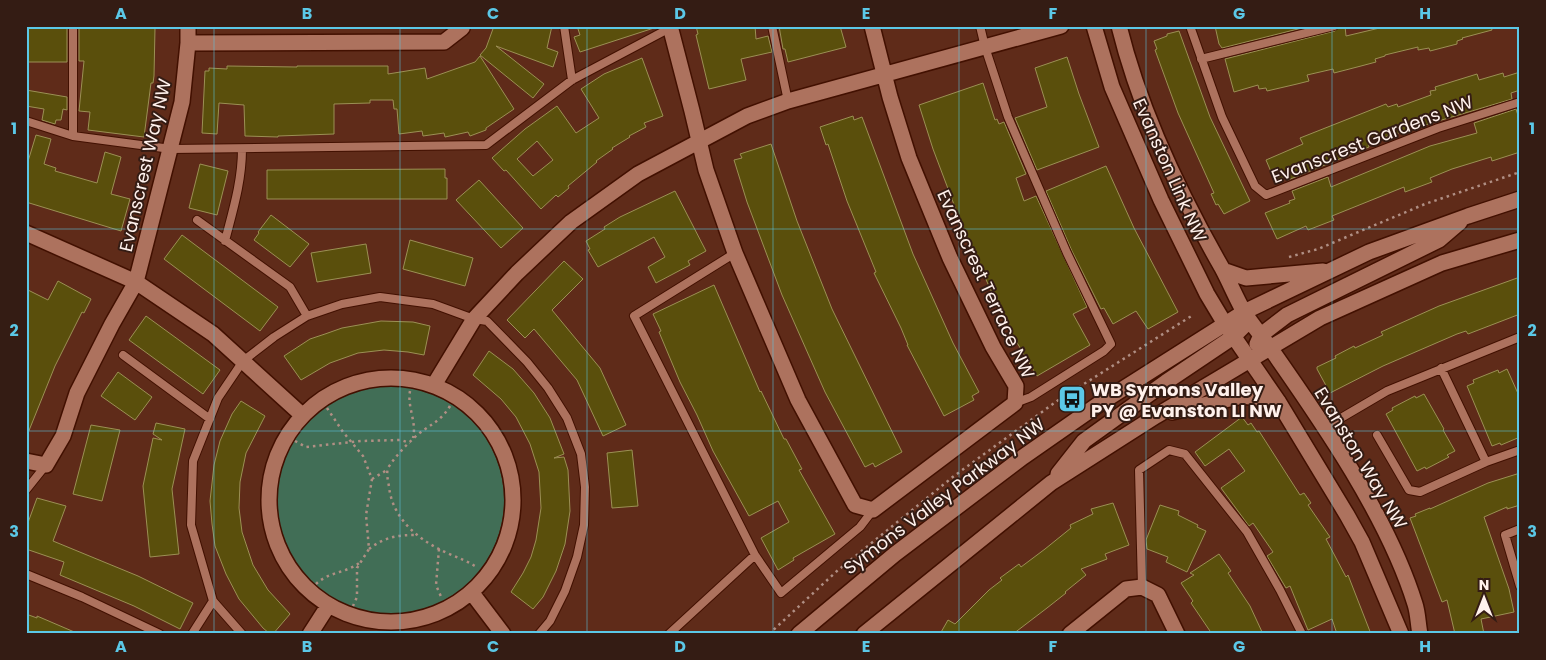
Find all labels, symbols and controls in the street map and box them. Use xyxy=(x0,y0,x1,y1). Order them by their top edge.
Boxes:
text: A xyxy=(115,2,127,25)
text: B xyxy=(302,2,312,25)
text: C xyxy=(487,2,499,25)
text: D xyxy=(674,2,686,25)
text: E xyxy=(862,2,870,25)
text: F xyxy=(1049,2,1058,25)
text: G xyxy=(1233,2,1245,25)
text: H xyxy=(1419,2,1431,25)
street label: Evanscrest Way NW xyxy=(113,76,177,254)
street label: Evanscrest Gardens NW xyxy=(1268,89,1477,189)
street label: Evanston Link NW xyxy=(1127,94,1213,246)
text: 1 xyxy=(11,117,17,140)
text: 1 xyxy=(1529,117,1535,140)
street label: Evanscrest Terrace NW xyxy=(931,186,1041,383)
text: 2 xyxy=(9,319,19,342)
text: 2 xyxy=(1527,319,1537,342)
place label: WB Symons Valley PY @ Evanston LI NW xyxy=(1091,377,1282,423)
street label: Evanston Way NW xyxy=(1309,382,1414,534)
bus stop icon: WB Symons Valley PY @ Evanston LI NW xyxy=(1057,384,1087,414)
street label: Symons Valley Parkway NW xyxy=(838,412,1050,580)
text: 3 xyxy=(9,520,19,543)
text: 3 xyxy=(1527,520,1537,543)
north arrow xyxy=(1458,572,1508,622)
text: N xyxy=(1479,575,1489,595)
text: A xyxy=(115,635,127,658)
text: B xyxy=(302,635,312,658)
text: C xyxy=(487,635,499,658)
text: D xyxy=(674,635,686,658)
text: E xyxy=(862,635,870,658)
text: F xyxy=(1049,635,1058,658)
text: G xyxy=(1233,635,1245,658)
text: H xyxy=(1419,635,1431,658)

